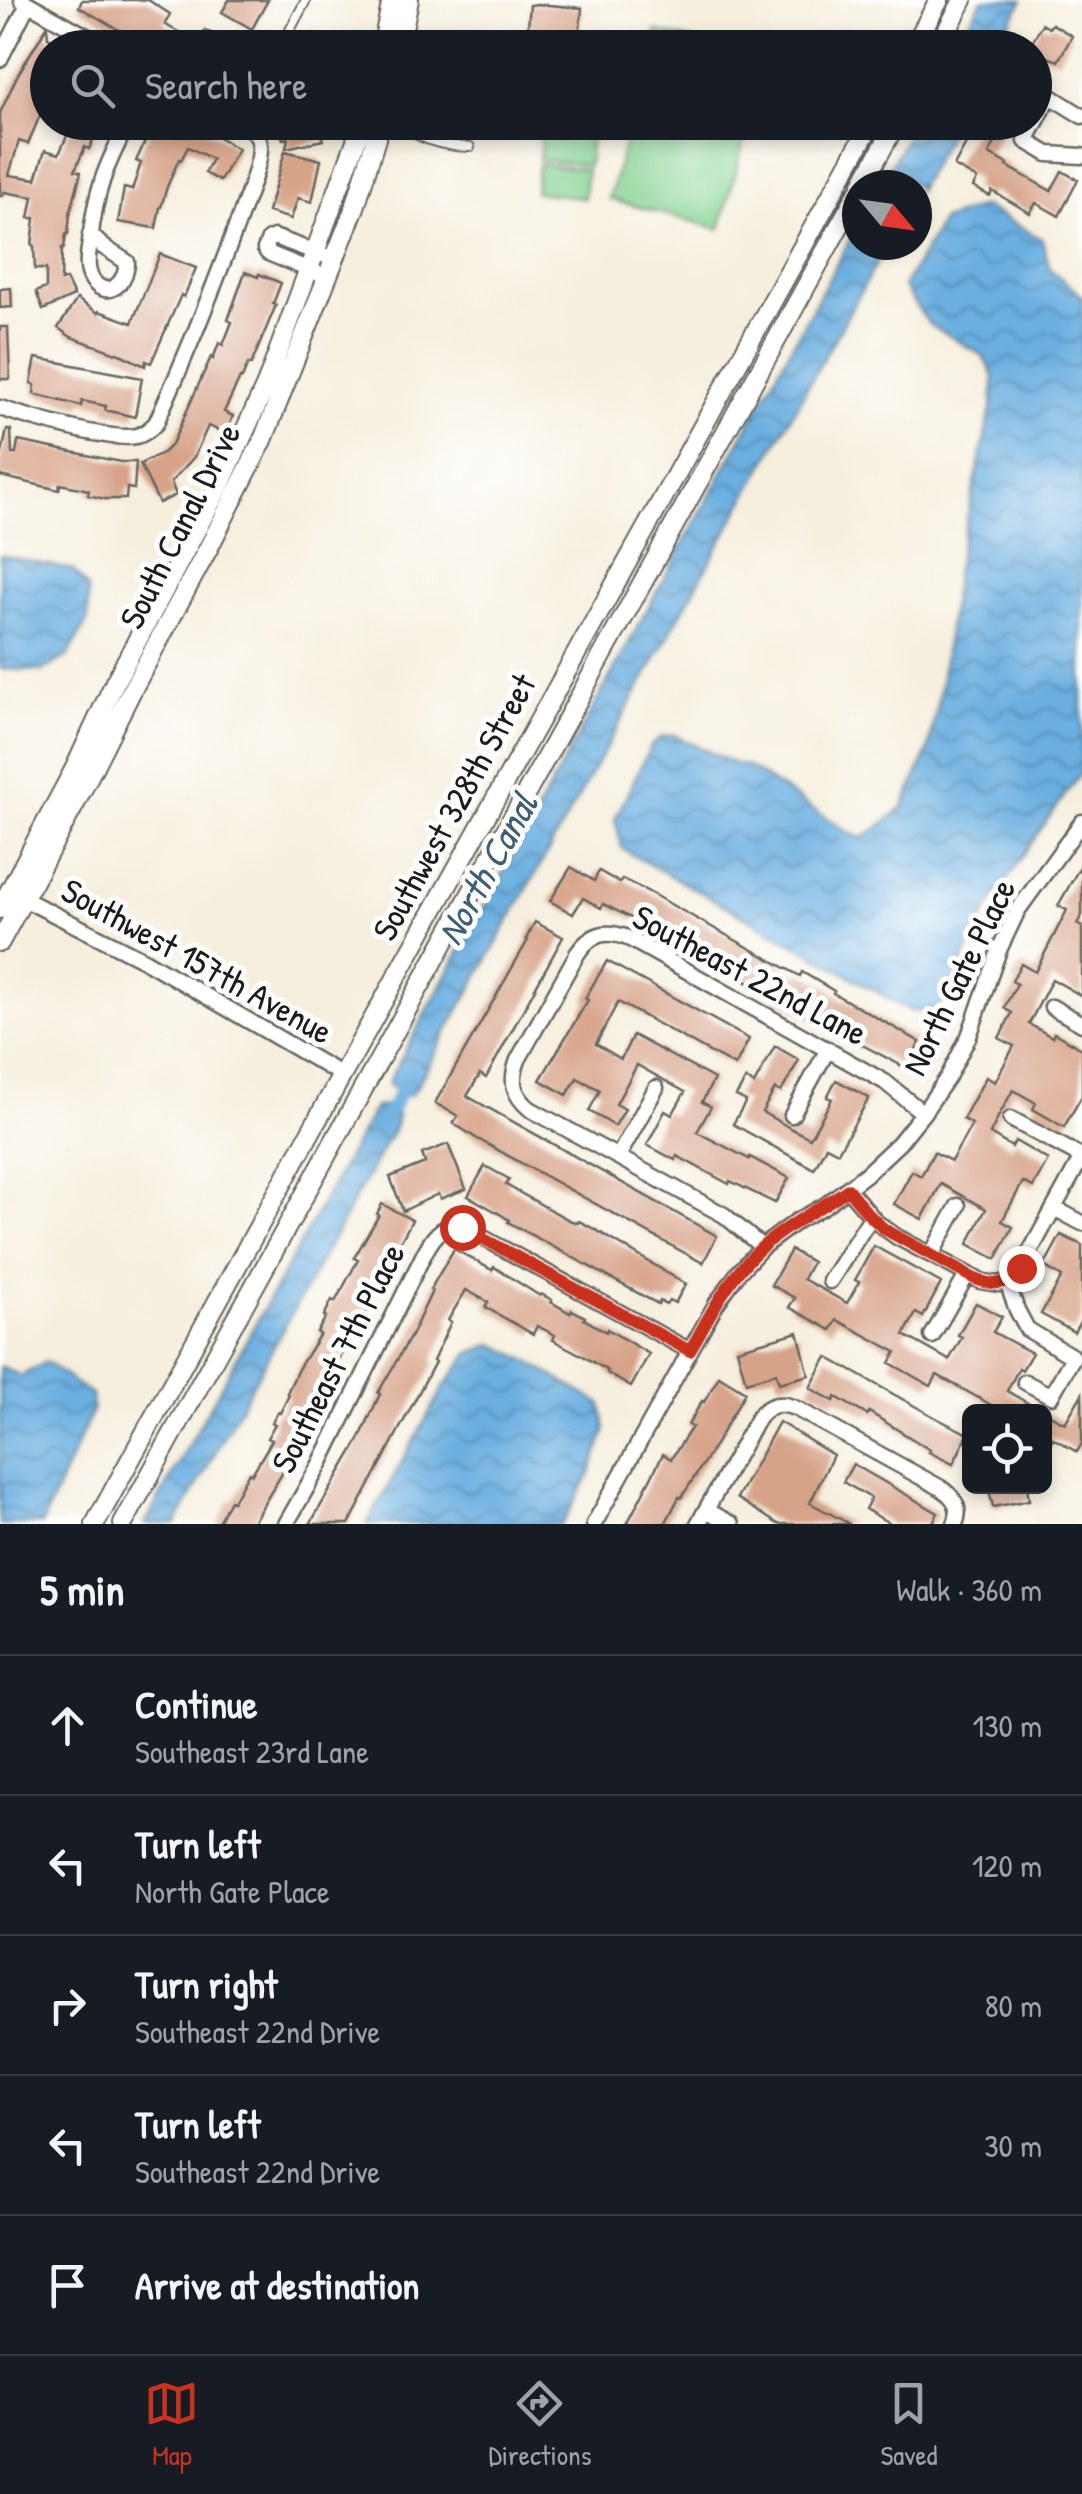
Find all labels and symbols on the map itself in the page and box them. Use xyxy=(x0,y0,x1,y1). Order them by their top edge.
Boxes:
north arrow xyxy=(842,170,932,260)
street label: South Canal Drive xyxy=(108,415,252,637)
street label: Southwest 328th Street xyxy=(361,664,547,949)
water label: North Canal xyxy=(423,782,550,954)
street label: Southwest 157th Avenue xyxy=(53,867,341,1055)
street label: North Gate Place xyxy=(891,871,1026,1083)
street label: Southeast 22nd Lane xyxy=(625,893,876,1056)
route start xyxy=(440,1205,486,1251)
street label: Southeast 7th Place xyxy=(259,1235,416,1481)
route end xyxy=(999,1246,1045,1292)

